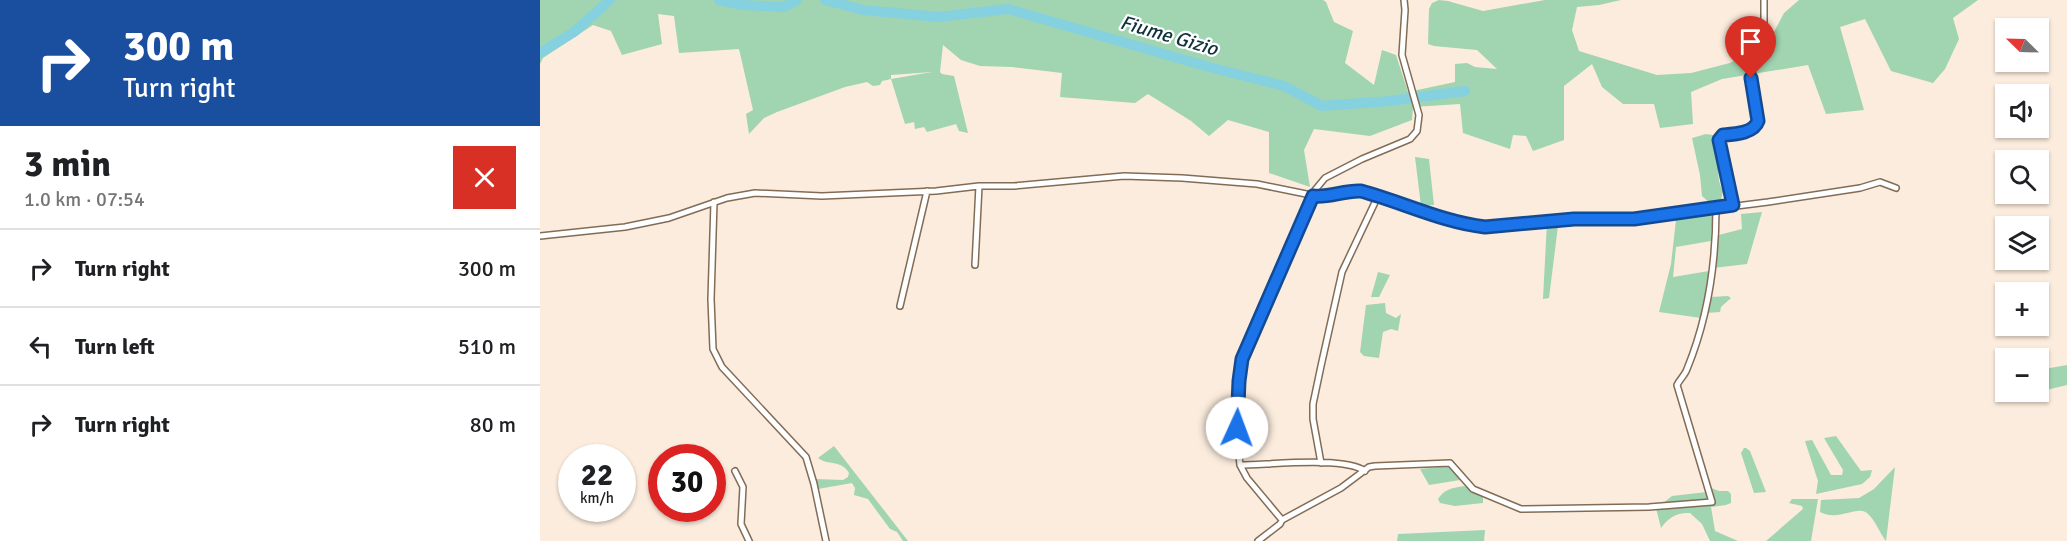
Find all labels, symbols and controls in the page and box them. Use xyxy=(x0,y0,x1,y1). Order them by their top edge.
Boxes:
water label: Fiume Gizio xyxy=(1117,10,1222,62)
pin xyxy=(1725,16,1776,78)
north arrow xyxy=(1995,18,2049,72)
map controls xyxy=(1995,18,2049,402)
text: 300 m xyxy=(123,21,234,72)
icon: right xyxy=(24,24,102,102)
icon: arrive xyxy=(1734,25,1767,58)
text: Turn right xyxy=(123,72,236,105)
button: sound xyxy=(1995,84,2049,138)
text: 3 min xyxy=(24,142,111,187)
button: close xyxy=(453,146,516,209)
button: search xyxy=(1995,150,2049,204)
text: 1.0 km · 07:54 xyxy=(24,187,145,212)
button: layers xyxy=(1995,216,2049,270)
icon: right xyxy=(24,252,57,285)
text: Turn right xyxy=(75,255,170,282)
text: 300 m xyxy=(458,255,516,282)
button: + xyxy=(1995,282,2049,336)
icon: left xyxy=(24,330,57,363)
text: Turn left xyxy=(75,333,155,360)
text: 510 m xyxy=(458,333,516,360)
button: − xyxy=(1995,348,2049,402)
position arrow xyxy=(1205,396,1269,460)
icon: right xyxy=(24,408,57,441)
text: Turn right xyxy=(75,411,170,438)
text: 80 m xyxy=(470,411,516,438)
speed limit sign: 30 xyxy=(648,444,726,522)
text: 22 xyxy=(581,457,613,494)
text: km/h xyxy=(580,489,614,507)

